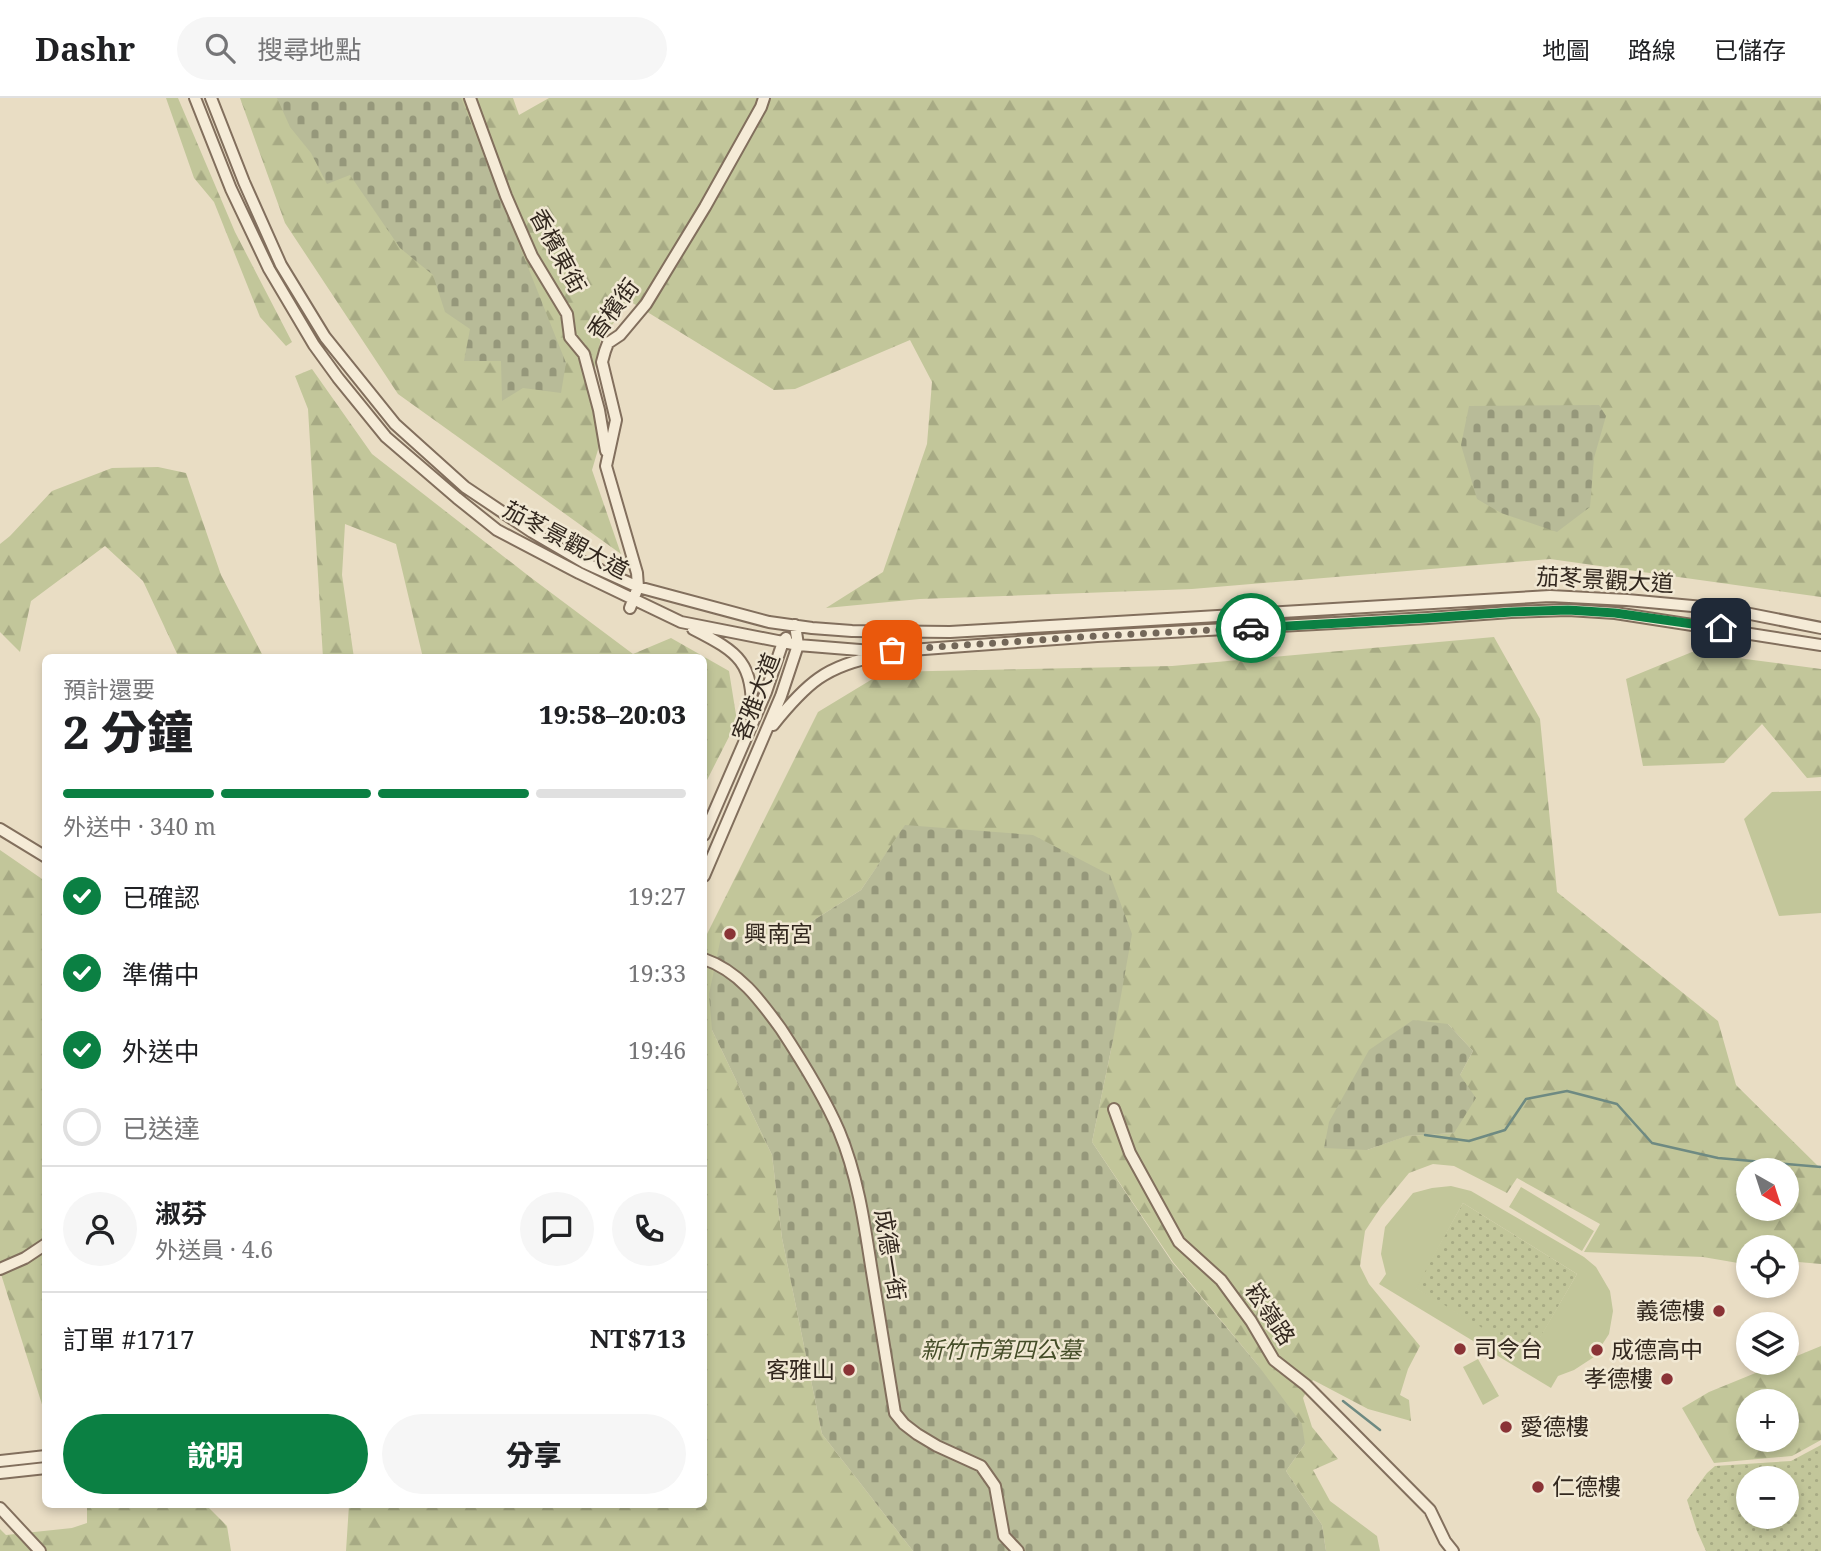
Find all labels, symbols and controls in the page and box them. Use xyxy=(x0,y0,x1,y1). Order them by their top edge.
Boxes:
search box xyxy=(177,17,667,80)
text: Dashr xyxy=(35,26,135,71)
icon: search xyxy=(201,29,239,67)
text: 搜尋地點 xyxy=(257,31,361,67)
text: 地圖 xyxy=(1542,33,1590,66)
text: 路線 xyxy=(1628,33,1676,66)
text: 已儲存 xyxy=(1714,33,1786,66)
street label: 香檳東街 xyxy=(523,202,595,299)
street label: 香檳街 xyxy=(579,271,646,346)
street label: 茄苳景觀大道 xyxy=(498,493,635,586)
street label: 茄苳景觀大道 xyxy=(1535,559,1675,599)
courier xyxy=(1216,593,1286,663)
pin xyxy=(1691,598,1751,658)
icon: car xyxy=(1232,609,1270,647)
icon: home xyxy=(1702,609,1740,647)
pin xyxy=(862,620,922,680)
icon: bag xyxy=(873,631,911,669)
street label: 客雅大道 xyxy=(724,648,786,745)
text: 預計還要 xyxy=(63,673,155,705)
text: 19:58–20:03 xyxy=(539,696,686,732)
text: 2 分鐘 xyxy=(63,700,193,762)
text: 外送中 · 340 m xyxy=(63,810,216,842)
icon: check xyxy=(63,877,101,915)
text: 已確認 xyxy=(122,879,200,915)
text: 19:27 xyxy=(628,880,686,912)
place label: 興南宮 xyxy=(744,917,813,949)
marker: 興南宮 xyxy=(722,926,738,942)
icon: check xyxy=(63,954,101,992)
text: 準備中 xyxy=(122,956,200,992)
text: 19:33 xyxy=(628,957,686,989)
icon: check xyxy=(63,1031,101,1069)
text: 外送中 xyxy=(122,1033,200,1069)
text: 19:46 xyxy=(628,1034,686,1066)
text: 已送達 xyxy=(122,1110,200,1146)
north arrow xyxy=(1736,1158,1799,1222)
map controls xyxy=(1736,1158,1799,1529)
button: person xyxy=(63,1192,137,1266)
button: chat xyxy=(520,1192,594,1266)
button: phone xyxy=(612,1192,686,1266)
text: 淑芬 xyxy=(155,1195,207,1231)
street label: 成德一街 xyxy=(868,1207,914,1303)
text: 外送員 · 4.6 xyxy=(155,1233,273,1265)
button: locate xyxy=(1736,1235,1799,1298)
street label: 崧嶺路 xyxy=(1238,1276,1303,1351)
place label: 義德樓 xyxy=(1636,1294,1705,1326)
marker: 義德樓 xyxy=(1711,1303,1727,1319)
button: layers xyxy=(1736,1312,1799,1375)
text: NT$713 xyxy=(590,1320,686,1356)
text: 訂單 #1717 xyxy=(63,1321,194,1357)
place label: 司令台 xyxy=(1474,1332,1543,1364)
park label: 新竹市第四公墓 xyxy=(921,1333,1086,1365)
place label: 成德高中 xyxy=(1611,1333,1703,1365)
marker: 司令台 xyxy=(1452,1341,1468,1357)
marker: 成德高中 xyxy=(1589,1342,1605,1358)
place label: 客雅山 xyxy=(766,1353,835,1385)
marker: 客雅山 xyxy=(841,1362,857,1378)
place label: 孝德樓 xyxy=(1584,1362,1653,1394)
marker: 孝德樓 xyxy=(1659,1371,1675,1387)
button: + xyxy=(1736,1389,1799,1452)
place label: 愛德樓 xyxy=(1520,1410,1589,1442)
button: 說明 xyxy=(63,1414,368,1494)
button: 分享 xyxy=(382,1414,686,1494)
marker: 愛德樓 xyxy=(1498,1419,1514,1435)
button: − xyxy=(1736,1466,1799,1529)
place label: 仁德樓 xyxy=(1552,1470,1621,1502)
marker: 仁德樓 xyxy=(1530,1479,1546,1495)

